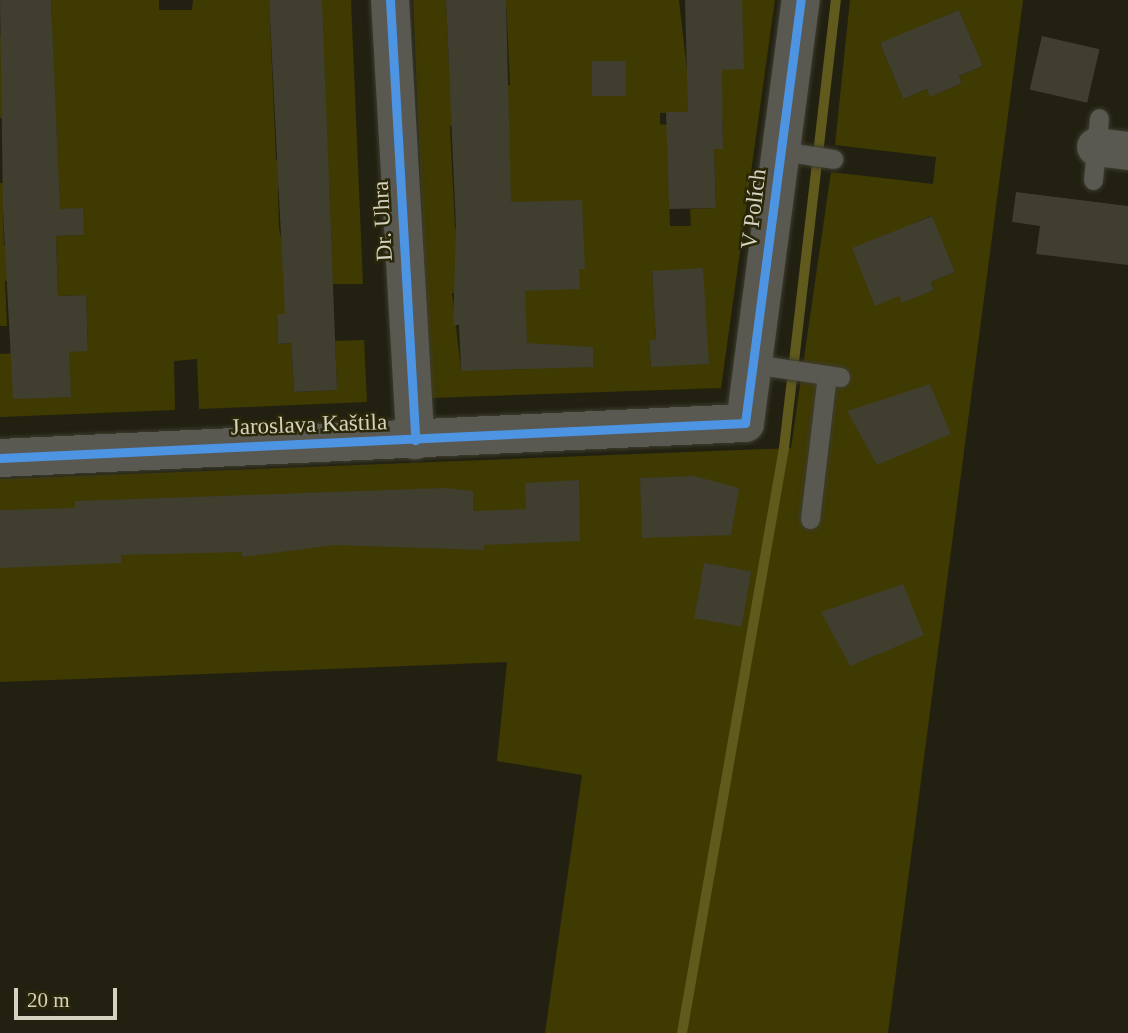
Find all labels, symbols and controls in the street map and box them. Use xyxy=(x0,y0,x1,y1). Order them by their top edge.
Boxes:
street label: V Polích xyxy=(735,167,773,251)
street label: Dr. Uhra xyxy=(367,180,399,262)
street label: Jaroslava Kaštila xyxy=(230,408,388,442)
scale bar xyxy=(18,974,121,1018)
text: 20 m xyxy=(27,988,70,1012)

